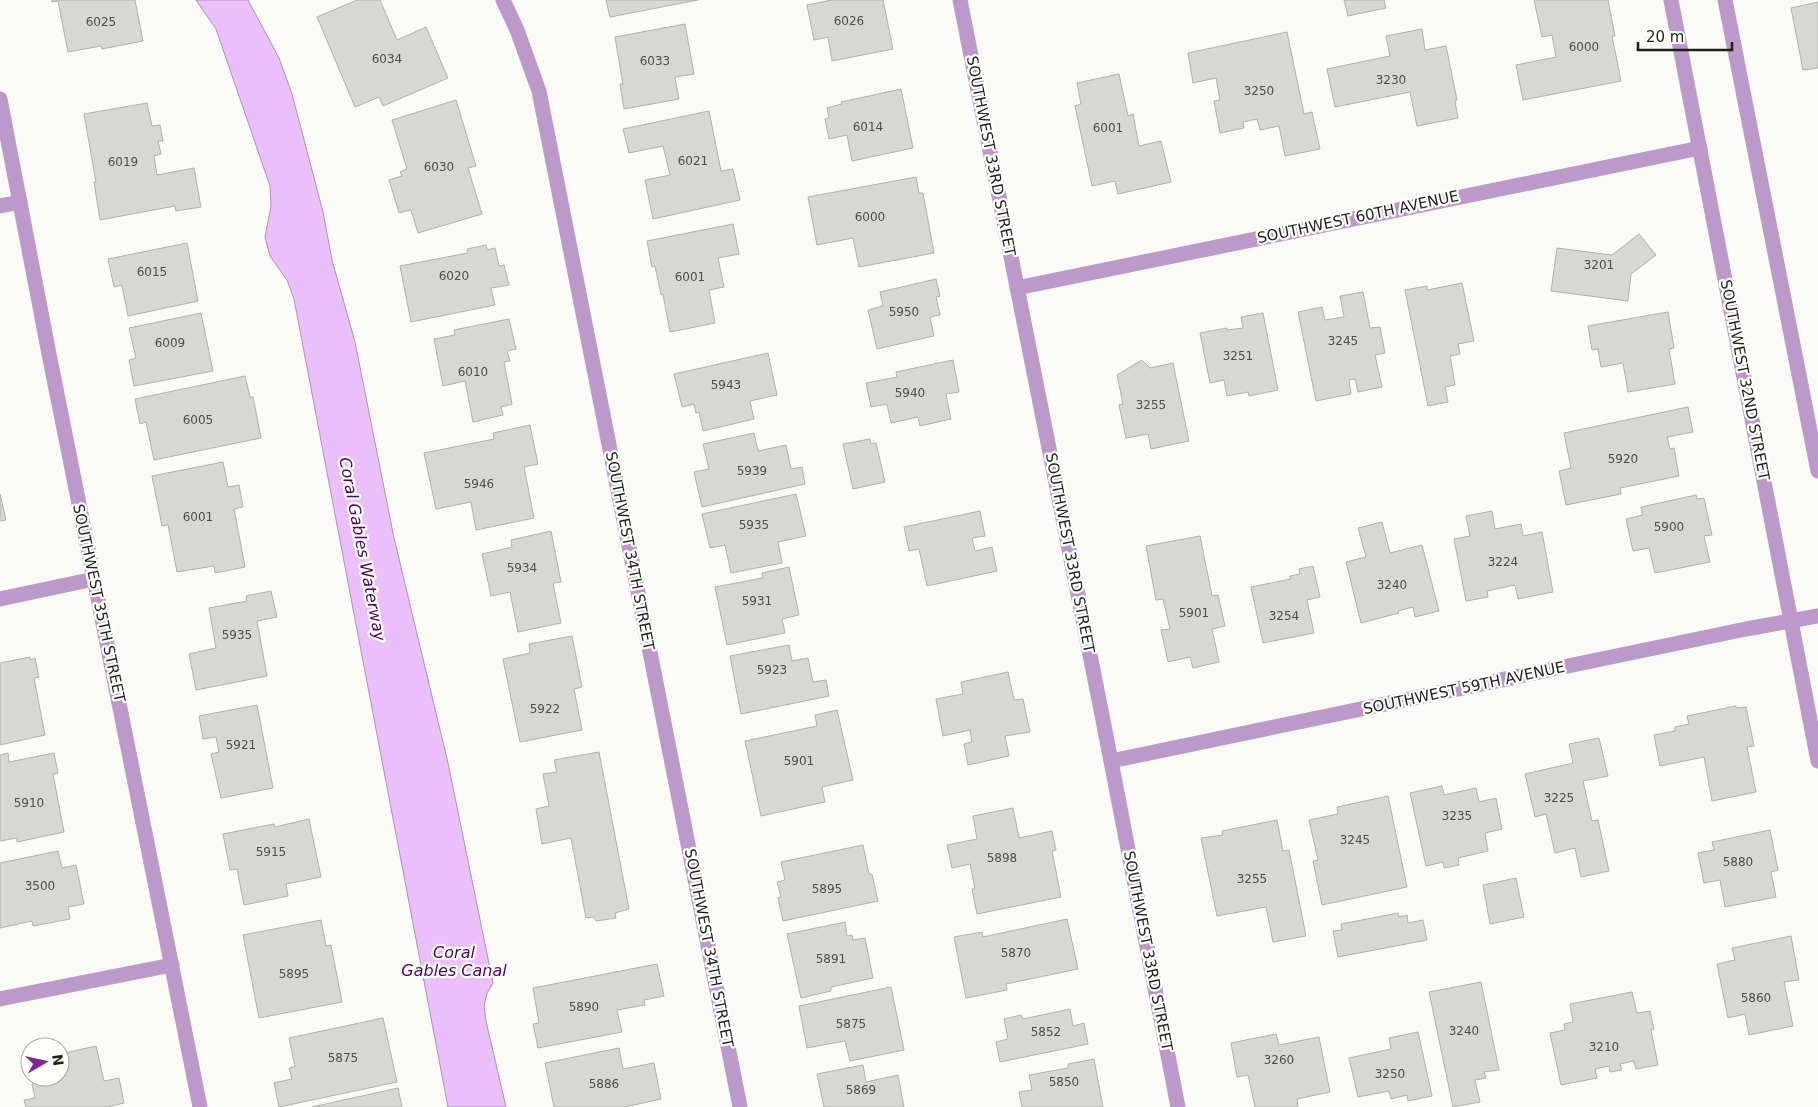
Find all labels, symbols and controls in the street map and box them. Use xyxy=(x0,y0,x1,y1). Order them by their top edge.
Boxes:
house number: 6026 xyxy=(834,14,864,28)
house number: 6025 xyxy=(86,15,116,29)
scale bar xyxy=(1638,20,1732,52)
text: 20 m xyxy=(1646,28,1684,46)
house number: 6000 xyxy=(1569,40,1599,54)
house number: 6034 xyxy=(372,52,402,66)
house number: 6033 xyxy=(640,54,670,68)
street label: SOUTHWEST 33RD STREET xyxy=(963,54,1019,258)
house number: 3230 xyxy=(1376,73,1406,87)
house number: 3250 xyxy=(1244,84,1274,98)
house number: 6014 xyxy=(853,120,883,134)
house number: 6001 xyxy=(1093,121,1123,135)
house number: 6021 xyxy=(678,154,708,168)
house number: 6019 xyxy=(108,155,138,169)
house number: 6030 xyxy=(424,160,454,174)
street label: SOUTHWEST 60TH AVENUE xyxy=(1256,187,1460,247)
house number: 6000 xyxy=(855,210,885,224)
house number: 3201 xyxy=(1584,258,1614,272)
house number: 6015 xyxy=(137,265,167,279)
house number: 6020 xyxy=(439,269,469,283)
house number: 6001 xyxy=(675,270,705,284)
street label: SOUTHWEST 32ND STREET xyxy=(1717,278,1773,483)
house number: 5950 xyxy=(889,305,919,319)
house number: 3245 xyxy=(1328,334,1358,348)
house number: 6009 xyxy=(155,336,185,350)
house number: 3251 xyxy=(1223,349,1253,363)
house number: 6010 xyxy=(458,365,488,379)
house number: 5943 xyxy=(711,378,741,392)
house number: 5940 xyxy=(895,386,925,400)
house number: 3255 xyxy=(1136,398,1166,412)
house number: 6005 xyxy=(183,413,213,427)
street label: SOUTHWEST 34TH STREET xyxy=(602,450,658,653)
street label: SOUTHWEST 33RD STREET xyxy=(1042,451,1098,655)
house number: 5920 xyxy=(1608,452,1638,466)
water label: Coral Gables Waterway xyxy=(335,456,390,643)
house number: 5939 xyxy=(737,464,767,478)
house number: 5946 xyxy=(464,477,494,491)
street label: SOUTHWEST 35TH STREET xyxy=(69,502,129,704)
house number: 6001 xyxy=(183,510,213,524)
house number: 5935 xyxy=(739,518,769,532)
house number: 5900 xyxy=(1654,520,1684,534)
house number: 3224 xyxy=(1488,555,1518,569)
house number: 5934 xyxy=(507,561,537,575)
house number: 3240 xyxy=(1377,578,1407,592)
house number: 5931 xyxy=(742,594,772,608)
house number: 5901 xyxy=(1179,606,1209,620)
house number: 3254 xyxy=(1269,609,1299,623)
house number: 5935 xyxy=(222,628,252,642)
street label: SOUTHWEST 59TH AVENUE xyxy=(1362,658,1566,718)
house number: 5923 xyxy=(757,663,787,677)
house number: 5922 xyxy=(530,702,560,716)
house number: 5921 xyxy=(226,738,256,752)
house number: 5901 xyxy=(784,754,814,768)
house number: 3225 xyxy=(1544,791,1574,805)
house number: 5910 xyxy=(14,796,44,810)
house number: 3235 xyxy=(1442,809,1472,823)
house number: 3245 xyxy=(1340,833,1370,847)
house number: 5915 xyxy=(256,845,286,859)
street label: SOUTHWEST 34TH STREET xyxy=(681,847,737,1050)
street label: SOUTHWEST 33RD STREET xyxy=(1120,849,1176,1053)
house number: 5898 xyxy=(987,851,1017,865)
house number: 5880 xyxy=(1723,855,1753,869)
house number: 3255 xyxy=(1237,872,1267,886)
house number: 3500 xyxy=(25,879,55,893)
house number: 5895 xyxy=(812,882,842,896)
water label: Coral Gables Canal xyxy=(401,943,507,980)
house number: 5870 xyxy=(1001,946,1031,960)
house number: 5891 xyxy=(816,952,846,966)
house number: 5895 xyxy=(279,967,309,981)
house number: 5860 xyxy=(1741,991,1771,1005)
house number: 5890 xyxy=(569,1000,599,1014)
house number: 5875 xyxy=(836,1017,866,1031)
house number: 3240 xyxy=(1449,1024,1479,1038)
house number: 5852 xyxy=(1031,1025,1061,1039)
north arrow xyxy=(20,1037,70,1087)
house number: 3210 xyxy=(1589,1040,1619,1054)
house number: 5875 xyxy=(328,1051,358,1065)
text: N xyxy=(49,1053,67,1067)
house number: 3260 xyxy=(1264,1053,1294,1067)
house number: 3250 xyxy=(1375,1067,1405,1081)
house number: 5850 xyxy=(1049,1075,1079,1089)
house number: 5886 xyxy=(589,1077,619,1091)
house number: 5869 xyxy=(846,1083,876,1097)

